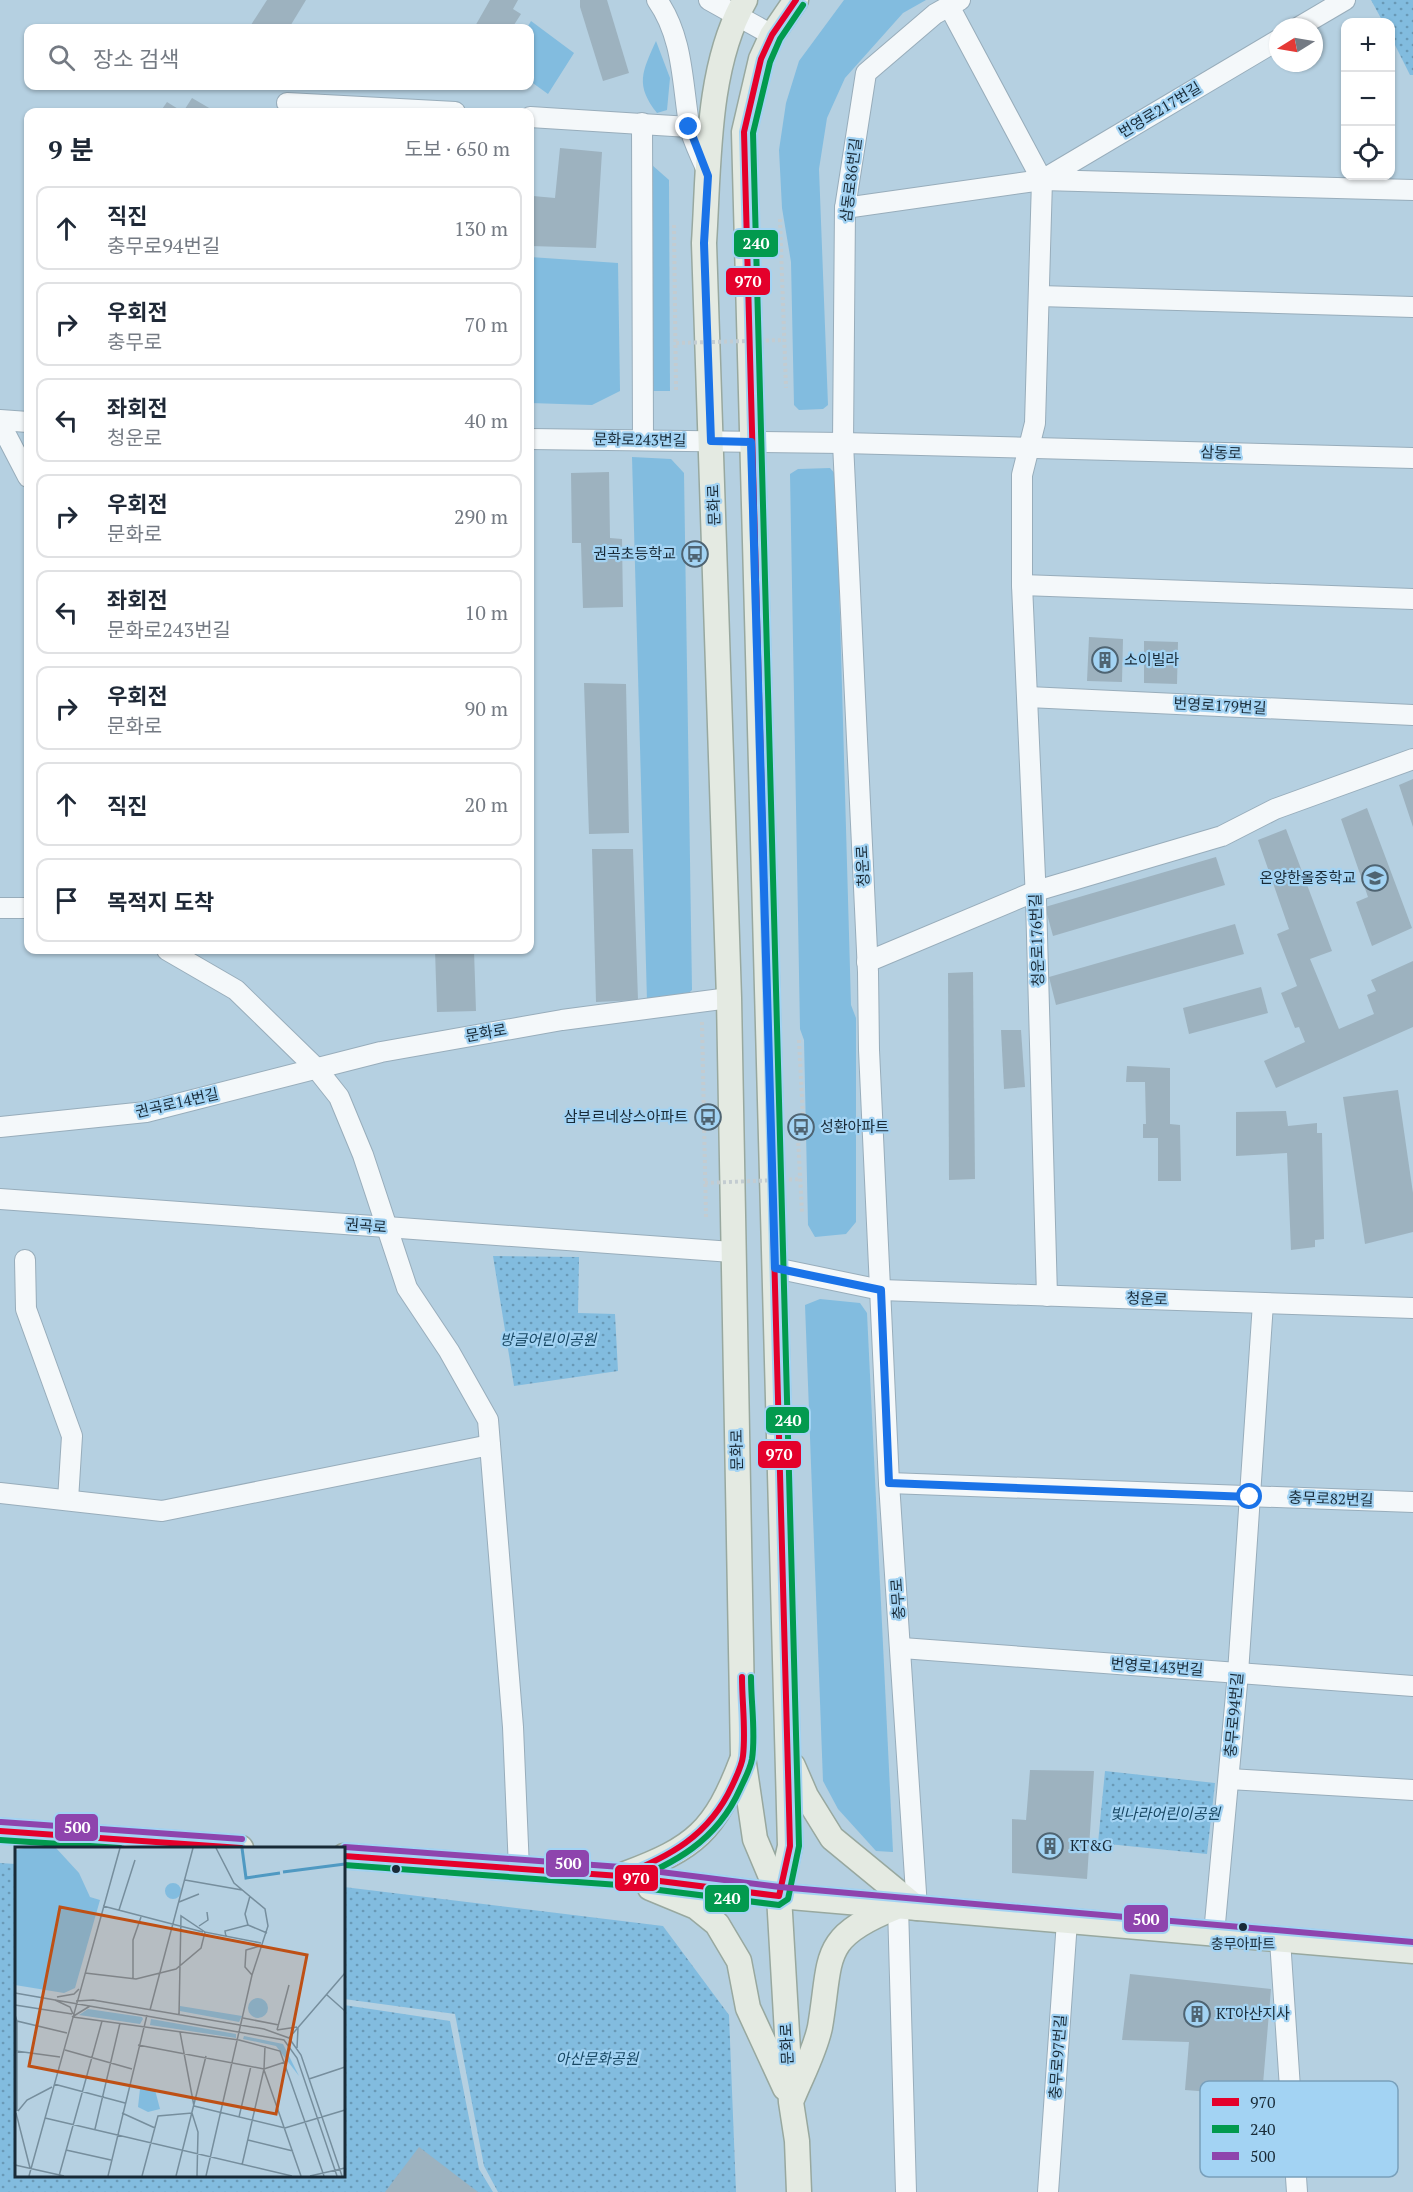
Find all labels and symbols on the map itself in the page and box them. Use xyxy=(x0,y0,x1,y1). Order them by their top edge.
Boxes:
north arrow xyxy=(1269,18,1323,72)
street label: 번영로217번길 xyxy=(1114,77,1204,142)
route end xyxy=(675,113,701,139)
street label: 삼동로86번길 xyxy=(835,136,865,223)
line badge: 240 xyxy=(733,229,779,258)
text: 240 xyxy=(742,232,770,254)
line badge: 970 xyxy=(725,267,771,296)
text: 970 xyxy=(734,270,762,292)
street label: 문화로243번길 xyxy=(593,428,687,450)
street label: 삼동로 xyxy=(1200,441,1242,463)
street label: 문화로 xyxy=(702,484,724,526)
bus stop icon: 권곡초등학교 xyxy=(680,539,710,569)
place label: 권곡초등학교 xyxy=(593,543,676,563)
building icon: 소이빌라 xyxy=(1090,645,1120,675)
place label: 소이빌라 xyxy=(1124,649,1179,669)
street label: 번영로179번길 xyxy=(1173,693,1267,717)
street label: 청운로 xyxy=(851,845,873,887)
school or university icon: 온양한올중학교 xyxy=(1360,863,1390,893)
place label: 온양한올중학교 xyxy=(1259,867,1356,887)
street label: 청운로176번길 xyxy=(1024,893,1048,987)
street label: 문화로 xyxy=(464,1019,508,1045)
street label: 권곡로14번길 xyxy=(133,1083,220,1121)
bus stop icon: 삼부르네상스아파트 xyxy=(693,1102,723,1132)
place label: 삼부르네상스아파트 xyxy=(564,1106,688,1126)
bus stop icon: 성환아파트 xyxy=(786,1112,816,1142)
place label: 성환아파트 xyxy=(820,1116,889,1136)
street label: 권곡로 xyxy=(345,1214,387,1236)
street label: 청운로 xyxy=(1126,1287,1168,1309)
park label: 방글어린이공원 xyxy=(500,1329,597,1349)
line badge: 240 xyxy=(765,1406,810,1434)
text: 240 xyxy=(774,1409,802,1431)
street label: 문화로 xyxy=(726,1429,746,1471)
line badge: 970 xyxy=(757,1440,802,1469)
text: 970 xyxy=(765,1443,793,1465)
route start xyxy=(1236,1483,1262,1509)
street label: 충무로82번길 xyxy=(1288,1487,1374,1509)
street label: 충무로 xyxy=(886,1578,908,1620)
street label: 번영로143번길 xyxy=(1110,1653,1204,1679)
street label: 충무로94번길 xyxy=(1219,1672,1247,1758)
park label: 빛나라어린이공원 xyxy=(1110,1803,1221,1823)
line badge: 500 xyxy=(54,1813,99,1842)
text: 500 xyxy=(63,1816,91,1838)
building icon: KT&G xyxy=(1035,1831,1065,1861)
place label: KT&G xyxy=(1070,1835,1113,1855)
inset map xyxy=(15,1847,345,2177)
line badge: 500 xyxy=(545,1849,590,1878)
text: 500 xyxy=(554,1852,582,1874)
unlabelled marker xyxy=(390,1863,402,1875)
line badge: 970 xyxy=(614,1864,659,1892)
text: 970 xyxy=(622,1867,650,1889)
line badge: 240 xyxy=(704,1884,750,1913)
text: 240 xyxy=(713,1887,741,1909)
line badge: 500 xyxy=(1123,1904,1169,1933)
text: 500 xyxy=(1132,1908,1160,1930)
marker: 충무아파트 xyxy=(1237,1921,1249,1933)
place label: 충무아파트 xyxy=(1211,1934,1275,1953)
building icon: KT아산지사 xyxy=(1182,1999,1212,2029)
place label: KT아산지사 xyxy=(1216,2003,1290,2023)
street label: 충무로97번길 xyxy=(1044,2014,1070,2100)
street label: 문화로 xyxy=(775,2023,797,2065)
park label: 아산문화공원 xyxy=(556,2048,640,2068)
legend xyxy=(1200,2081,1398,2177)
text: 970 xyxy=(1250,2091,1276,2113)
text: 240 xyxy=(1250,2118,1276,2140)
text: 500 xyxy=(1250,2145,1276,2167)

